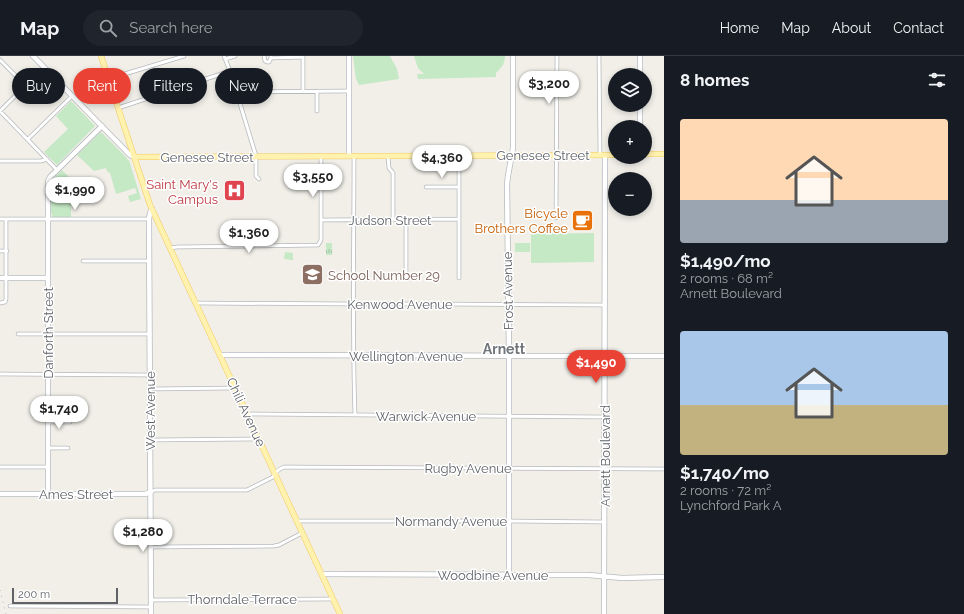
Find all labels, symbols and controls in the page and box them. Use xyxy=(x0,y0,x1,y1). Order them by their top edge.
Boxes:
search box xyxy=(83,10,363,46)
text: Map xyxy=(20,17,59,39)
icon: search xyxy=(97,17,119,39)
text: Search here xyxy=(129,19,213,37)
text: Home xyxy=(720,20,759,36)
text: Map xyxy=(781,20,810,36)
text: About xyxy=(832,20,871,36)
text: Contact xyxy=(893,20,944,36)
chip: Buy xyxy=(12,68,65,104)
chip: Rent xyxy=(73,68,131,104)
chip: Filters xyxy=(139,68,207,104)
chip: New xyxy=(215,68,273,104)
map controls xyxy=(608,68,652,216)
button: layers xyxy=(608,68,652,112)
icon: filters xyxy=(926,69,948,91)
text: 8 homes xyxy=(680,70,749,90)
pin: $3,200 xyxy=(516,71,582,105)
text: $3,200 xyxy=(528,76,570,91)
button: + xyxy=(608,120,652,164)
pin: $4,360 xyxy=(409,145,475,179)
icon: home xyxy=(778,145,850,217)
street label: Genesee Street xyxy=(496,148,590,163)
street label: Genesee Street xyxy=(160,150,254,165)
text: $4,360 xyxy=(421,150,463,165)
pin: $3,550 xyxy=(280,164,346,198)
text: $3,550 xyxy=(293,169,333,184)
button: − xyxy=(608,172,652,216)
pin: $1,990 xyxy=(42,177,108,211)
place label: Saint Mary's Campus xyxy=(146,177,218,207)
hospital icon: Saint Mary's Campus xyxy=(221,178,247,204)
text: $1,990 xyxy=(55,182,95,197)
place label: Bicycle Brothers Coffee xyxy=(474,206,568,236)
cafe icon: Bicycle Brothers Coffee xyxy=(570,207,596,233)
street label: Judson Street xyxy=(349,213,432,228)
pin: $1,360 xyxy=(216,220,282,254)
text: $1,360 xyxy=(229,225,269,240)
street label: Frost Avenue xyxy=(500,251,516,330)
text: $1,490/mo xyxy=(680,251,771,271)
school or university icon: School Number 29 xyxy=(299,262,325,288)
place label: School Number 29 xyxy=(328,268,440,283)
text: 2 rooms · 68 m² xyxy=(680,271,773,286)
text: Arnett Boulevard xyxy=(680,286,782,301)
street label: Danforth Street xyxy=(41,287,56,379)
street label: Kenwood Avenue xyxy=(347,297,453,312)
district label: Arnett xyxy=(483,341,526,357)
street label: Wellington Avenue xyxy=(349,349,463,364)
pin: $1,490 xyxy=(563,350,629,384)
text: $1,490 xyxy=(576,355,616,370)
icon: home xyxy=(778,357,850,429)
street label: West Avenue xyxy=(143,371,158,451)
street label: Chili Avenue xyxy=(224,375,269,449)
pin: $1,740 xyxy=(26,396,92,430)
text: $1,740 xyxy=(39,401,79,416)
street label: Arnett Boulevard xyxy=(598,405,613,507)
street label: Warwick Avenue xyxy=(376,409,477,424)
street label: Rugby Avenue xyxy=(424,461,512,476)
text: $1,740/mo xyxy=(680,463,769,483)
text: 2 rooms · 72 m² xyxy=(680,483,771,498)
street label: Ames Street xyxy=(39,487,114,502)
text: Lynchford Park A xyxy=(680,498,782,513)
street label: Normandy Avenue xyxy=(395,514,507,529)
pin: $1,280 xyxy=(110,519,176,553)
text: $1,280 xyxy=(123,524,163,539)
street label: Woodbine Avenue xyxy=(438,568,549,583)
scale bar xyxy=(12,586,118,605)
text: 200 m xyxy=(18,588,50,601)
street label: Thorndale Terrace xyxy=(187,592,297,607)

